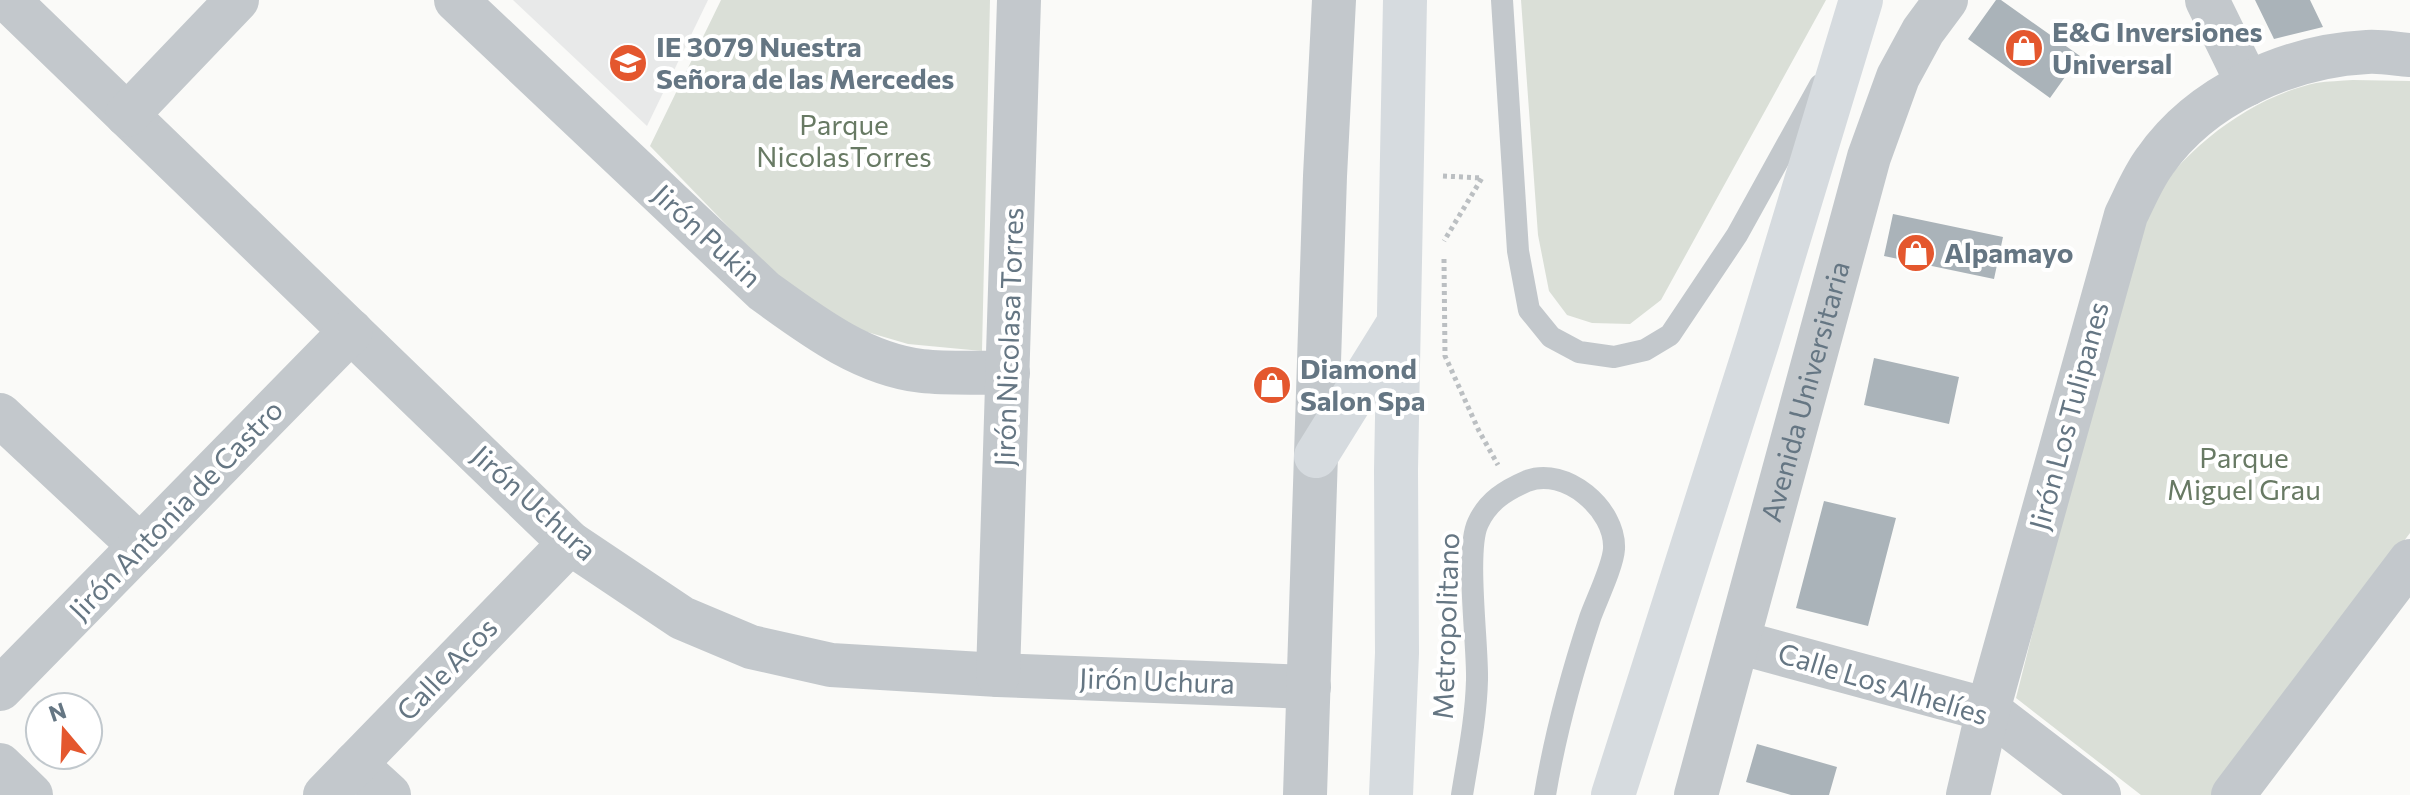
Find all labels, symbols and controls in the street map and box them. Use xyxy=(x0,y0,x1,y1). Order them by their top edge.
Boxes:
place label: E&G Inversiones Universal xyxy=(2052,14,2263,80)
shop icon: E&G Inversiones Universal xyxy=(2003,27,2045,69)
place label: IE 3079 Nuestra Señora de las Mercedes xyxy=(656,29,954,95)
school or university icon: IE 3079 Nuestra Señora de las Mercedes xyxy=(607,42,649,84)
park label: Parque NicolasTorres xyxy=(756,107,932,173)
street label: Jirón Pukin xyxy=(646,177,769,294)
street label: Jirón Nicolasa Torres xyxy=(986,207,1030,467)
shop icon: Alpamayo xyxy=(1895,232,1937,274)
place label: Alpamayo xyxy=(1944,235,2073,269)
street label: Avenida Universitaria xyxy=(1753,257,1856,525)
street label: Jirón Los Tulipanes xyxy=(2021,298,2115,534)
place label: Diamond Salon Spa xyxy=(1300,351,1426,417)
shop icon: Diamond Salon Spa xyxy=(1251,364,1293,406)
street label: Jirón Antonia de Castro xyxy=(61,392,289,626)
street label: Jirón Uchura xyxy=(465,438,604,567)
park label: Parque Miguel Grau xyxy=(2167,440,2321,506)
street label: Metropolitano xyxy=(1425,532,1465,720)
street label: Calle Acos xyxy=(389,610,504,727)
street label: Calle Los Alhelíes xyxy=(1774,635,1992,731)
street label: Jirón Uchura xyxy=(1079,660,1235,700)
north arrow xyxy=(24,691,104,771)
text: N xyxy=(45,696,70,727)

